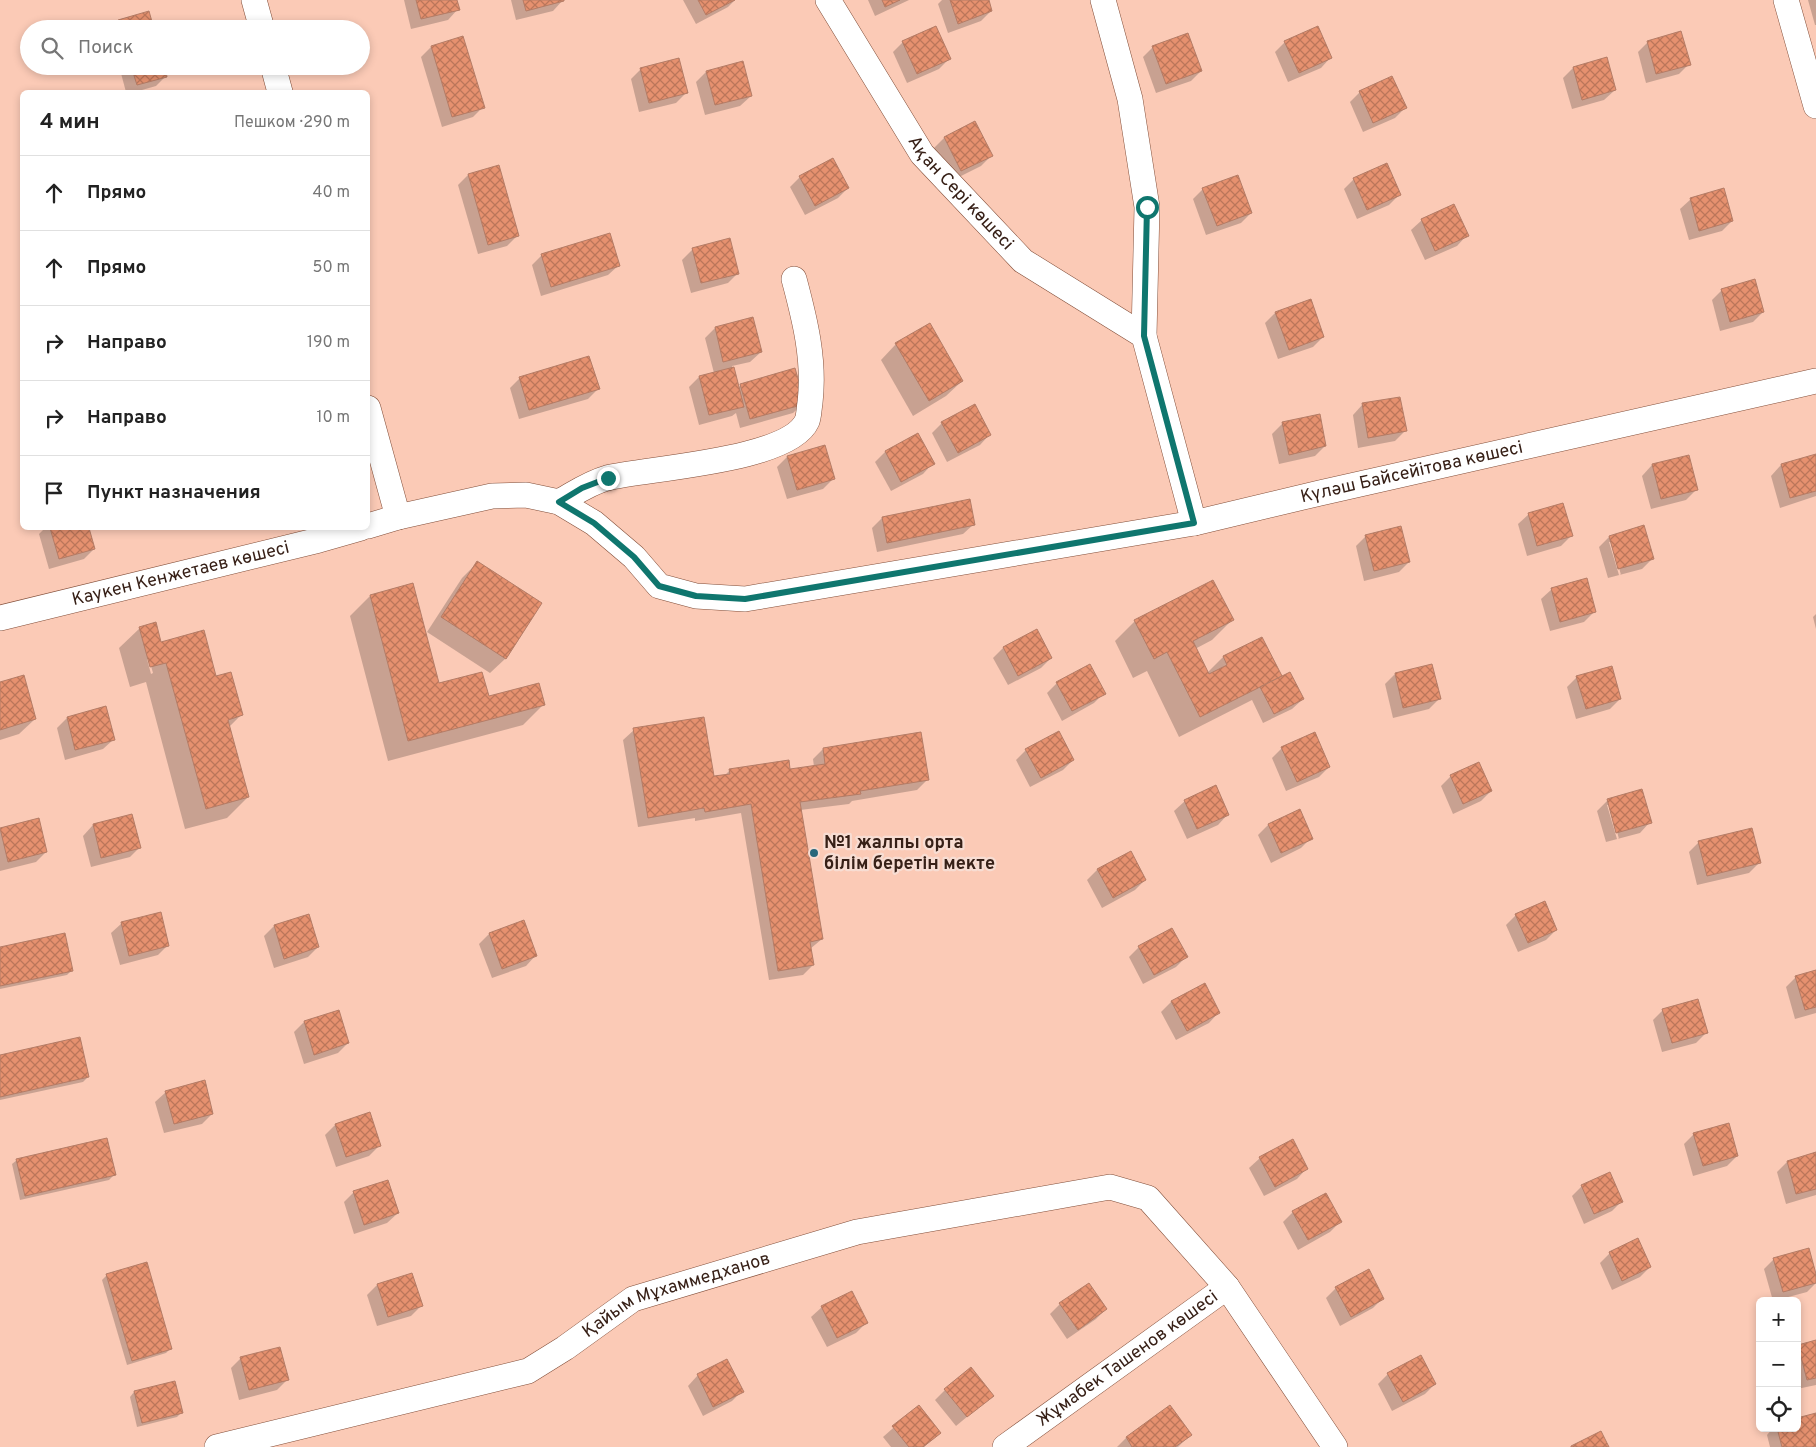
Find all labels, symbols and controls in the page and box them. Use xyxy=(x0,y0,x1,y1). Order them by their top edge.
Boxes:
search box xyxy=(20,20,370,75)
icon: search xyxy=(38,34,66,62)
text: Поиск xyxy=(78,36,134,60)
text: 4 мин xyxy=(40,109,100,136)
text: Пешком · 290 m xyxy=(234,113,350,133)
street label: Ақан Сері көшесі xyxy=(902,132,1018,255)
icon: ahead xyxy=(40,179,68,207)
text: Прямо xyxy=(87,181,146,205)
text: 40 m xyxy=(312,183,350,203)
route start xyxy=(1136,196,1159,219)
icon: ahead xyxy=(40,254,68,282)
text: Прямо xyxy=(87,256,146,280)
text: 50 m xyxy=(313,258,350,278)
icon: right xyxy=(40,329,68,357)
text: Направо xyxy=(87,331,167,355)
text: 190 m xyxy=(307,333,350,353)
icon: right xyxy=(40,404,68,432)
text: Направо xyxy=(87,406,167,430)
text: 10 m xyxy=(316,408,350,428)
street label: Күләш Байсейітова көшесі xyxy=(1298,436,1525,509)
route end xyxy=(597,467,620,490)
icon: arrive xyxy=(40,479,68,507)
text: Пункт назначения xyxy=(87,481,261,505)
street label: Каукен Кенжетаев көшесі xyxy=(70,536,292,612)
place label: №1 жалпы орта білім беретін мекте xyxy=(824,832,995,876)
marker: №1 жалпы орта білім беретін мекте xyxy=(808,847,820,859)
street label: Қайым Мұхаммедханов xyxy=(578,1247,773,1343)
street label: Жұмабек Ташенов көшесі xyxy=(1032,1285,1223,1432)
map controls xyxy=(1756,1297,1801,1432)
button: + xyxy=(1756,1297,1801,1342)
button: − xyxy=(1756,1342,1801,1387)
button: locate xyxy=(1756,1387,1801,1432)

